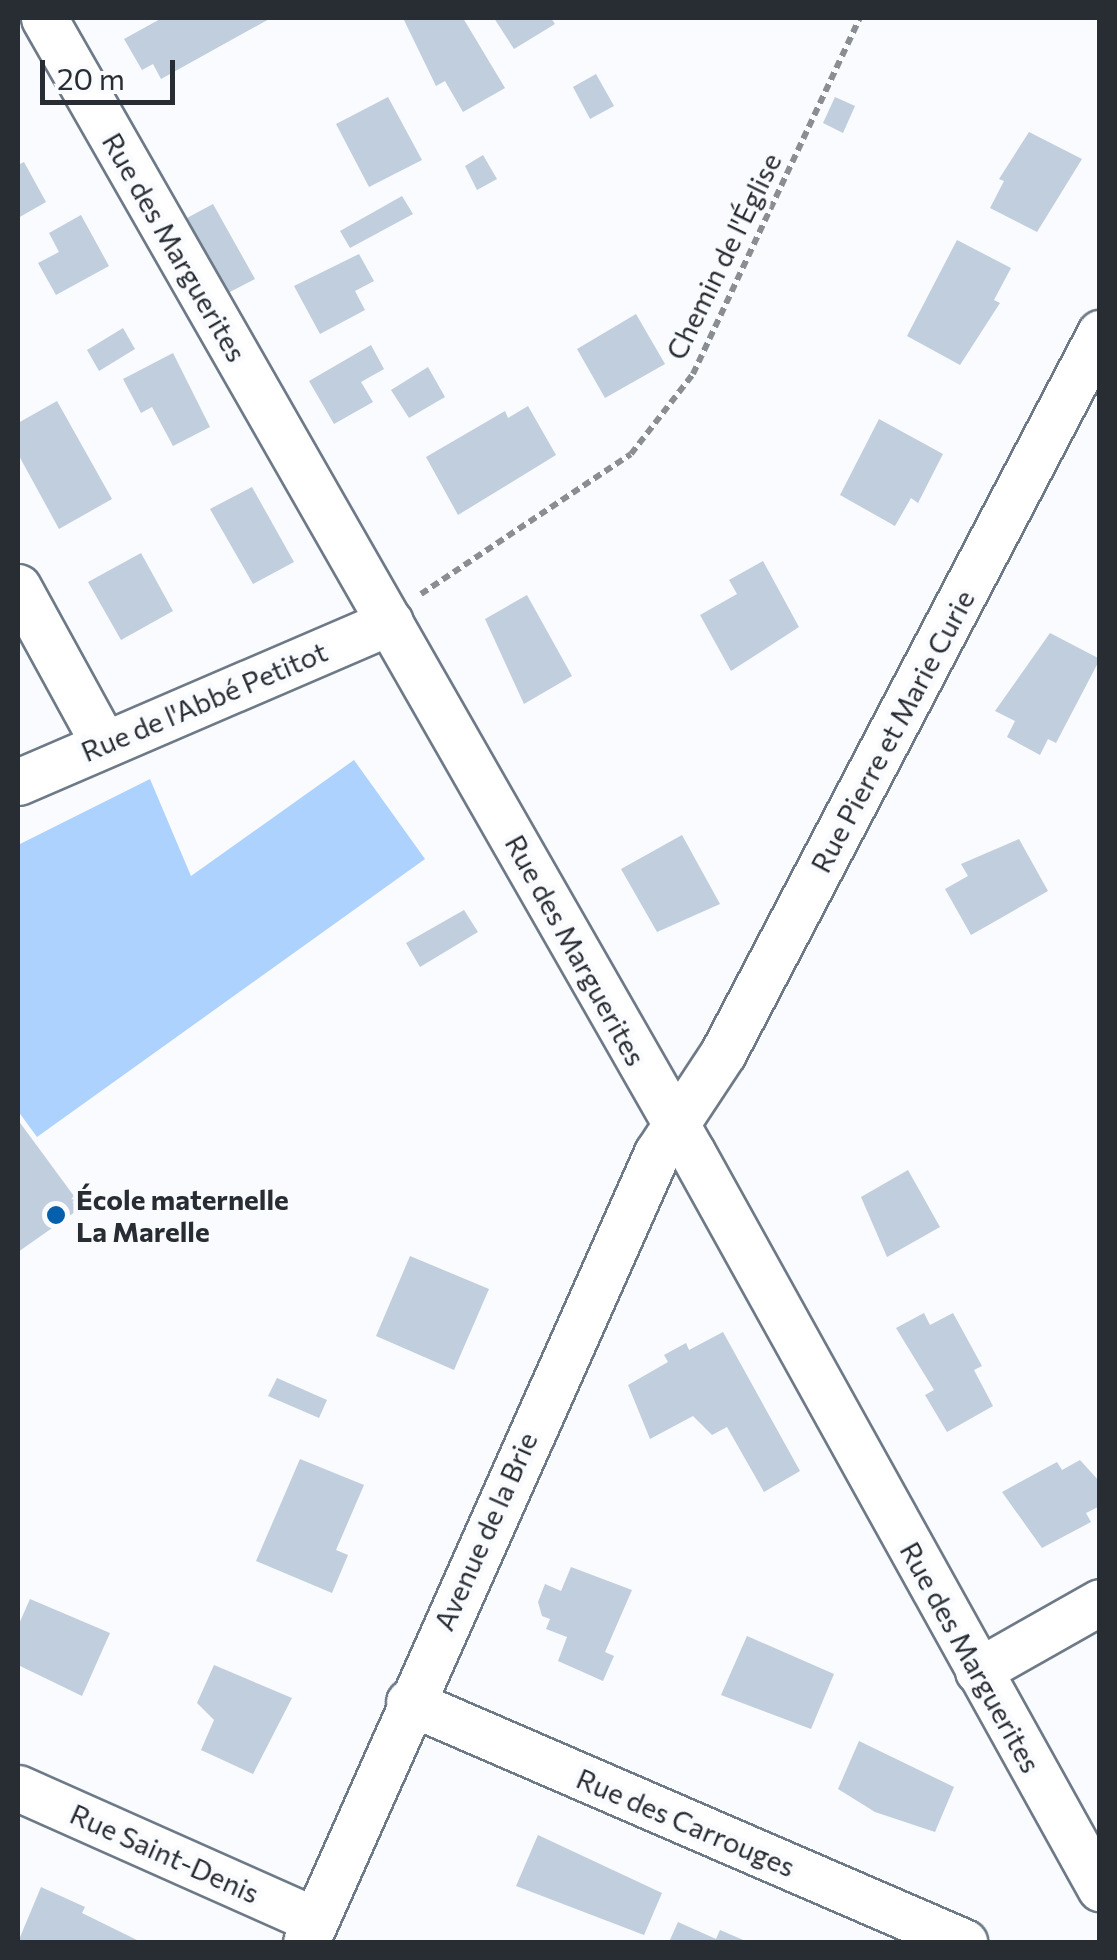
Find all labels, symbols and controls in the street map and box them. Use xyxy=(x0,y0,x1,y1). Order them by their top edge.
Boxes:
scale bar xyxy=(45,40,180,102)
text: 20 m xyxy=(57,59,125,96)
street label: Rue des Marguerites xyxy=(96,127,254,367)
street label: Chemin de l'Église xyxy=(658,147,788,365)
street label: Rue Pierre et Marie Curie xyxy=(803,584,981,878)
street label: Rue de l'Abbé Petitot xyxy=(76,634,332,768)
street label: Rue des Marguerites xyxy=(499,829,653,1071)
place label: École maternelle La Marelle xyxy=(76,1182,289,1248)
marker: École maternelle La Marelle xyxy=(45,1204,67,1226)
street label: Avenue de la Brie xyxy=(426,1427,544,1635)
street label: Rue des Marguerites xyxy=(894,1536,1048,1778)
street label: Rue des Carrouges xyxy=(572,1761,800,1883)
street label: Rue Saint-Denis xyxy=(65,1796,265,1910)

